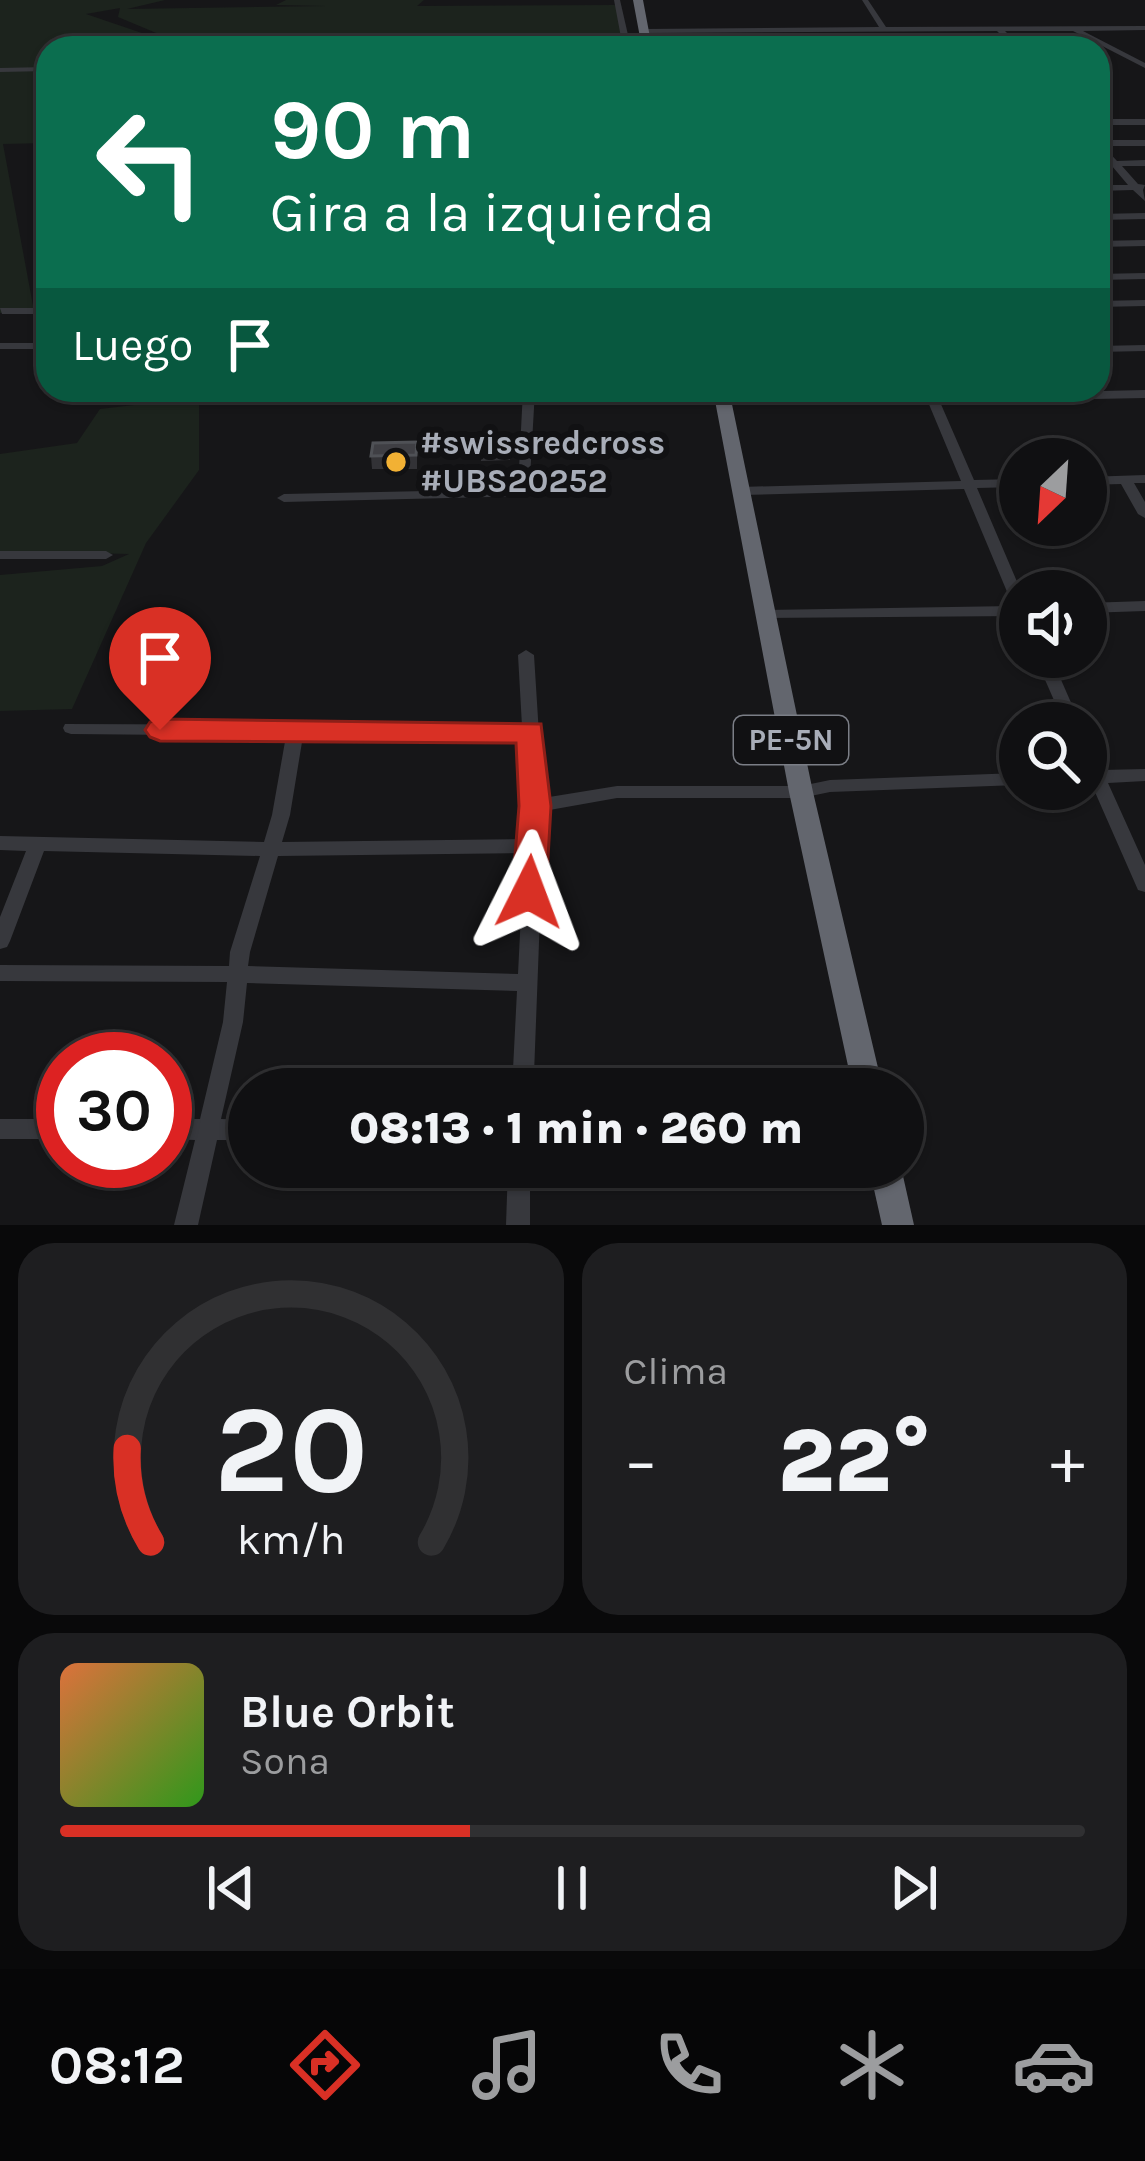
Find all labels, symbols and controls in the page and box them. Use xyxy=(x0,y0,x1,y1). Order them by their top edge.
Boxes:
text: 90 m xyxy=(270,81,475,179)
icon: left xyxy=(72,84,228,240)
text: Gira a la izquierda xyxy=(270,181,714,245)
icon: arrive xyxy=(217,312,283,378)
text: Luego xyxy=(72,319,193,371)
place label: #swissredcross #UBS20252 xyxy=(420,424,665,500)
north arrow xyxy=(999,438,1107,546)
map controls xyxy=(999,438,1107,810)
marker: #swissredcross #UBS20252 xyxy=(383,449,409,475)
button: sound xyxy=(999,570,1107,678)
pin xyxy=(109,607,211,730)
icon: arrive xyxy=(127,625,193,691)
button: search xyxy=(999,702,1107,810)
road number: PE-5N xyxy=(734,716,848,764)
position arrow xyxy=(466,829,592,955)
speed limit sign: 30 xyxy=(36,1032,192,1188)
text: 08:13 · 1 min · 260 m xyxy=(349,1102,803,1154)
text: Clima xyxy=(624,1348,728,1394)
text: 20 xyxy=(214,1377,368,1522)
text: 22° xyxy=(778,1408,931,1514)
text: − xyxy=(624,1422,658,1500)
text: + xyxy=(1050,1422,1085,1500)
text: km/h xyxy=(236,1515,345,1565)
text: Blue Orbit xyxy=(240,1686,455,1738)
text: Sona xyxy=(240,1738,330,1784)
icon: previous xyxy=(198,1855,264,1921)
icon: pause xyxy=(539,1855,605,1921)
icon: next xyxy=(881,1855,947,1921)
icon: directions xyxy=(283,2023,367,2107)
icon: music xyxy=(465,2023,549,2107)
icon: phone xyxy=(647,2023,731,2107)
icon: climate xyxy=(830,2023,914,2107)
icon: car xyxy=(1012,2023,1096,2107)
text: 08:12 xyxy=(49,2033,185,2097)

